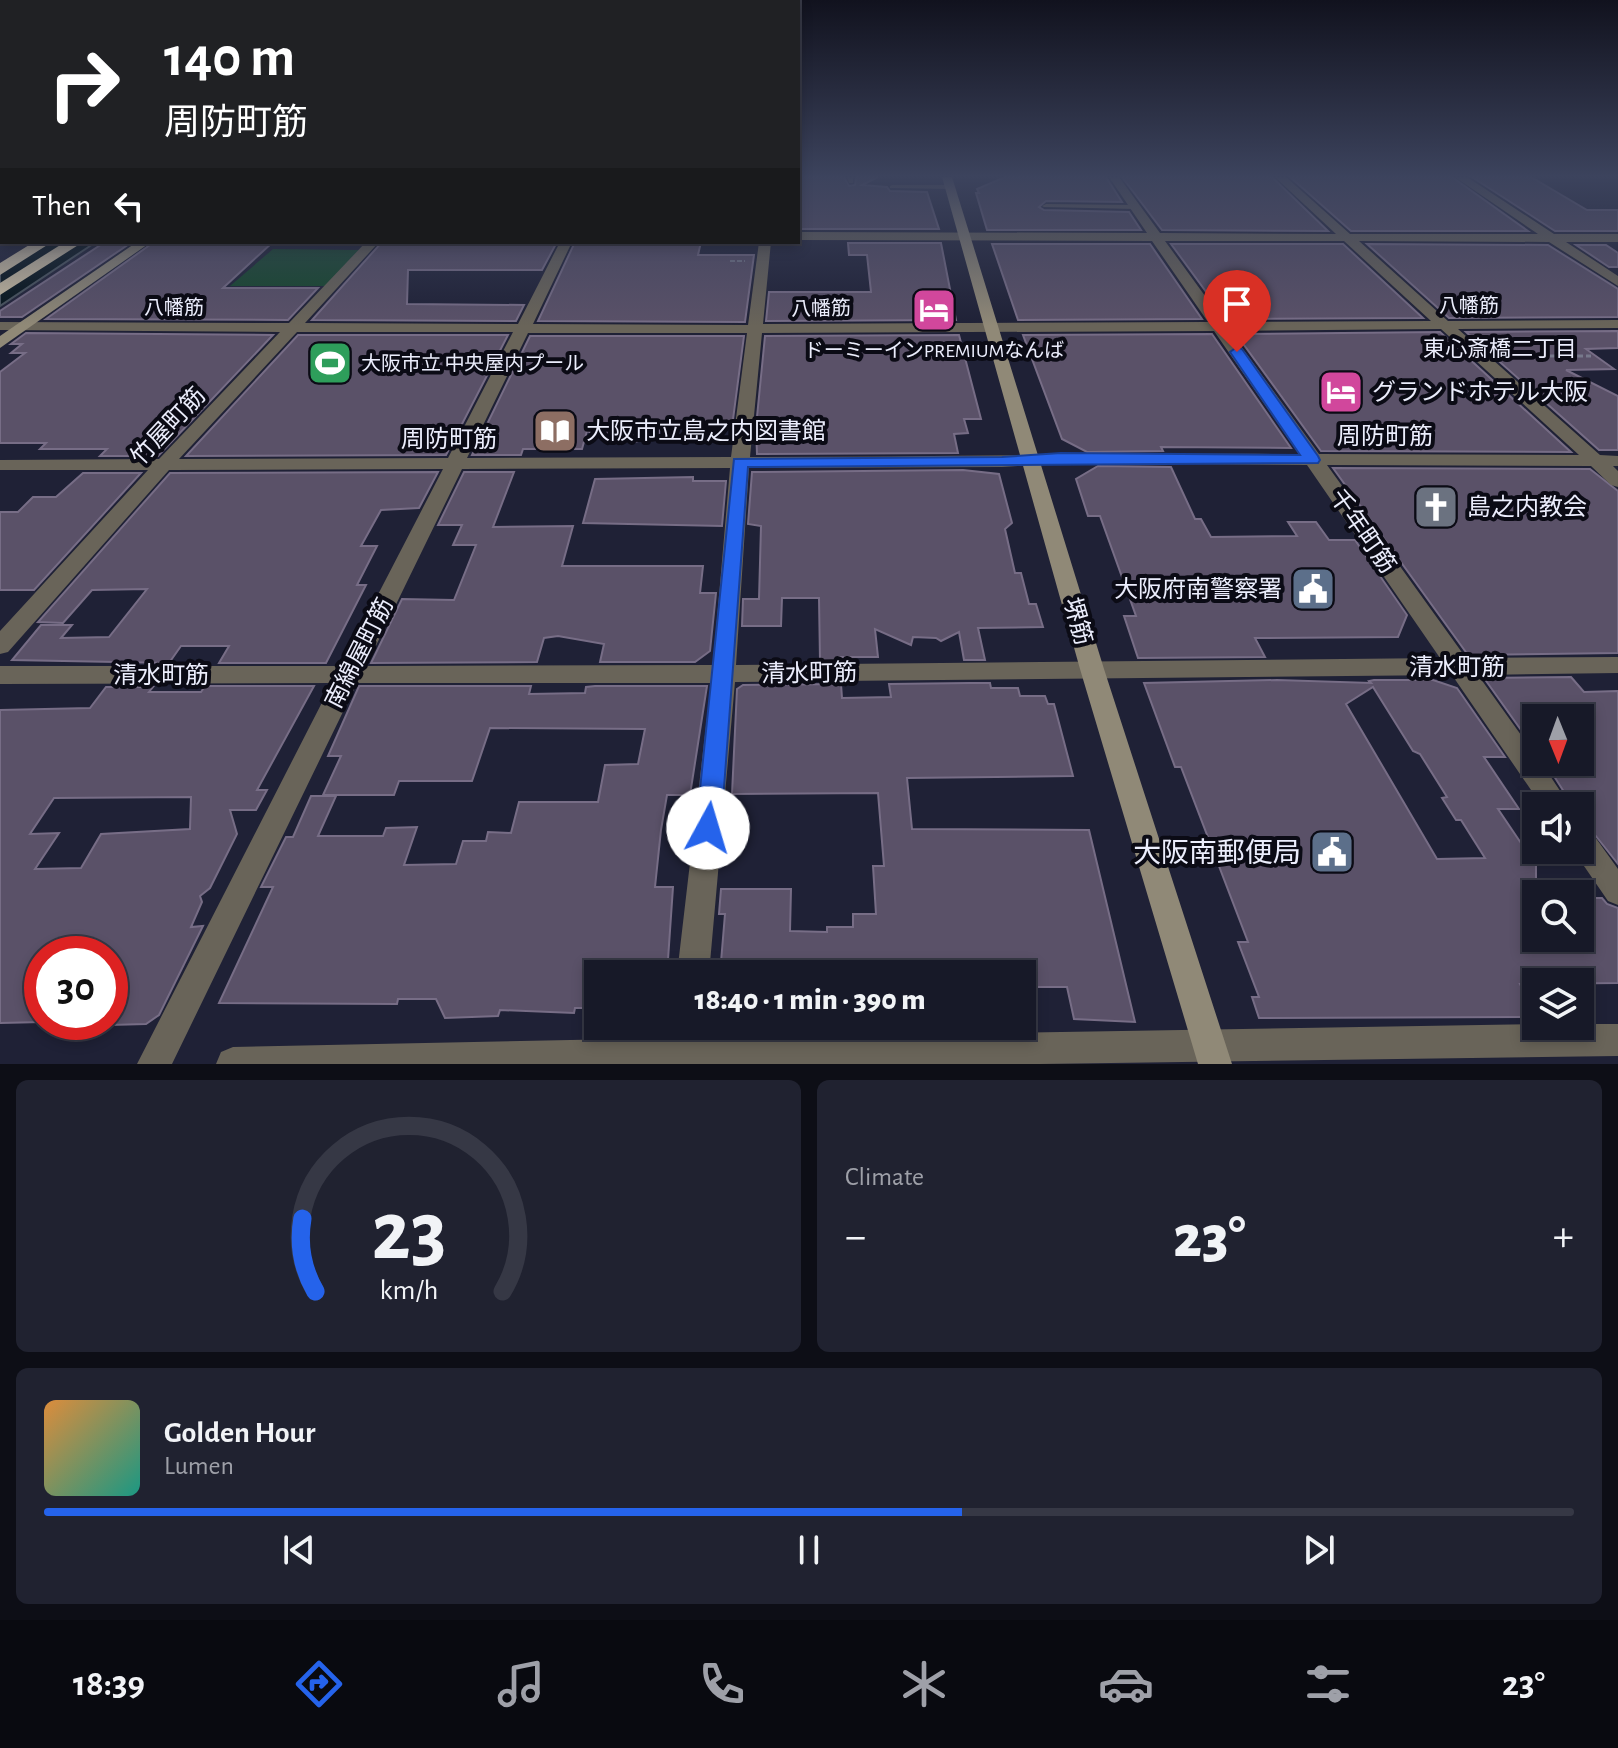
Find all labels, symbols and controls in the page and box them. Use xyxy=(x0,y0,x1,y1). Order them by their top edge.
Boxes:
text: 140 m xyxy=(164,30,295,86)
icon: right xyxy=(32,32,136,136)
text: 周防町筋 xyxy=(164,105,308,141)
icon: left xyxy=(107,184,151,228)
text: Then xyxy=(32,191,91,221)
pin xyxy=(1203,270,1271,352)
icon: arrive xyxy=(1215,282,1259,326)
hotel icon: ドーミーインPREMIUMなんば xyxy=(910,286,958,334)
street label: 八幡筋 xyxy=(1439,295,1499,316)
street label: 八幡筋 xyxy=(144,297,204,318)
street label: 八幡筋 xyxy=(791,297,851,320)
district label: 東心斎橋二丁目 xyxy=(1423,337,1577,360)
sports icon: 大阪市立 中央屋内プール xyxy=(306,339,354,387)
place label: ドーミーインPREMIUMなんば xyxy=(804,340,1064,361)
place label: 大阪市立 中央屋内プール xyxy=(361,353,584,374)
hotel icon: グランドホテル大阪 xyxy=(1317,368,1365,416)
place label: グランドホテル大阪 xyxy=(1372,379,1588,405)
street label: 竹屋町筋 xyxy=(126,382,210,470)
library icon: 大阪市立島之内図書館 xyxy=(531,407,579,455)
place label: 大阪市立島之内図書館 xyxy=(586,418,826,444)
street label: 周防町筋 xyxy=(1337,423,1433,449)
street label: 周防町筋 xyxy=(401,426,497,452)
church icon: 島之内教会 xyxy=(1412,483,1460,531)
street label: 千年町筋 xyxy=(1325,484,1401,578)
place label: 島之内教会 xyxy=(1467,494,1587,520)
public building icon: 大阪府南警察署 xyxy=(1289,565,1337,613)
place label: 大阪府南警察署 xyxy=(1114,576,1282,602)
street label: 南綿屋町筋 xyxy=(320,594,398,712)
street label: 堺筋 xyxy=(1059,594,1097,648)
street label: 清水町筋 xyxy=(1409,654,1505,680)
street label: 清水町筋 xyxy=(761,659,857,687)
street label: 清水町筋 xyxy=(113,662,209,688)
north arrow xyxy=(1522,704,1594,776)
map controls xyxy=(1522,704,1594,1040)
position arrow xyxy=(666,786,750,870)
button: sound xyxy=(1522,792,1594,864)
public building icon: 大阪南郵便局 xyxy=(1308,828,1356,876)
place label: 大阪南郵便局 xyxy=(1133,838,1301,868)
button: search xyxy=(1522,880,1594,952)
speed limit sign: 30 xyxy=(24,936,128,1040)
button: layers xyxy=(1522,968,1594,1040)
text: 18:40 · 1 min · 390 m xyxy=(695,985,925,1015)
text: Climate xyxy=(845,1164,924,1190)
text: 23 xyxy=(371,1191,446,1275)
text: 23° xyxy=(1173,1208,1246,1268)
text: − xyxy=(845,1215,866,1259)
text: + xyxy=(1553,1215,1574,1259)
text: km/h xyxy=(379,1276,438,1305)
text: Golden Hour xyxy=(164,1418,316,1448)
text: Lumen xyxy=(164,1453,234,1479)
icon: previous xyxy=(277,1528,321,1572)
icon: pause xyxy=(787,1528,831,1572)
icon: next xyxy=(1297,1528,1341,1572)
icon: directions xyxy=(291,1656,347,1712)
icon: music xyxy=(493,1656,549,1712)
icon: phone xyxy=(694,1656,750,1712)
icon: climate xyxy=(896,1656,952,1712)
icon: car xyxy=(1098,1656,1154,1712)
icon: filters xyxy=(1300,1656,1356,1712)
text: 18:39 xyxy=(73,1666,145,1702)
text: 23° xyxy=(1502,1666,1545,1702)

